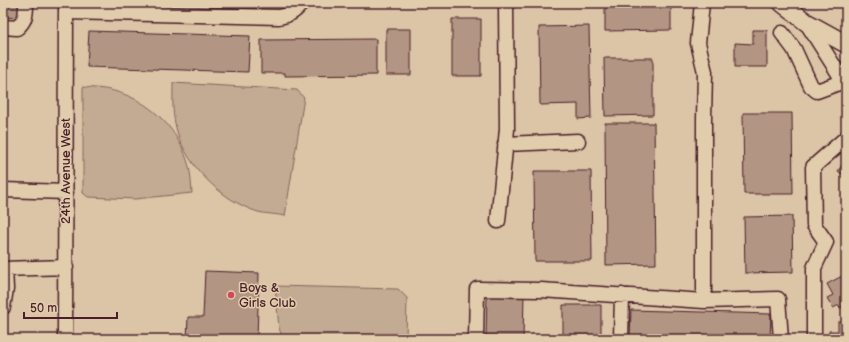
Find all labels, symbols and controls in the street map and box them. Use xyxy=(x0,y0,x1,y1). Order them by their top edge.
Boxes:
street label: 24th Avenue West xyxy=(58,118,74,224)
place label: Boys & Girls Club xyxy=(239,280,296,311)
marker: Boys & Girls Club xyxy=(226,290,236,300)
scale bar xyxy=(24,294,117,320)
text: 50 m xyxy=(30,301,57,316)

